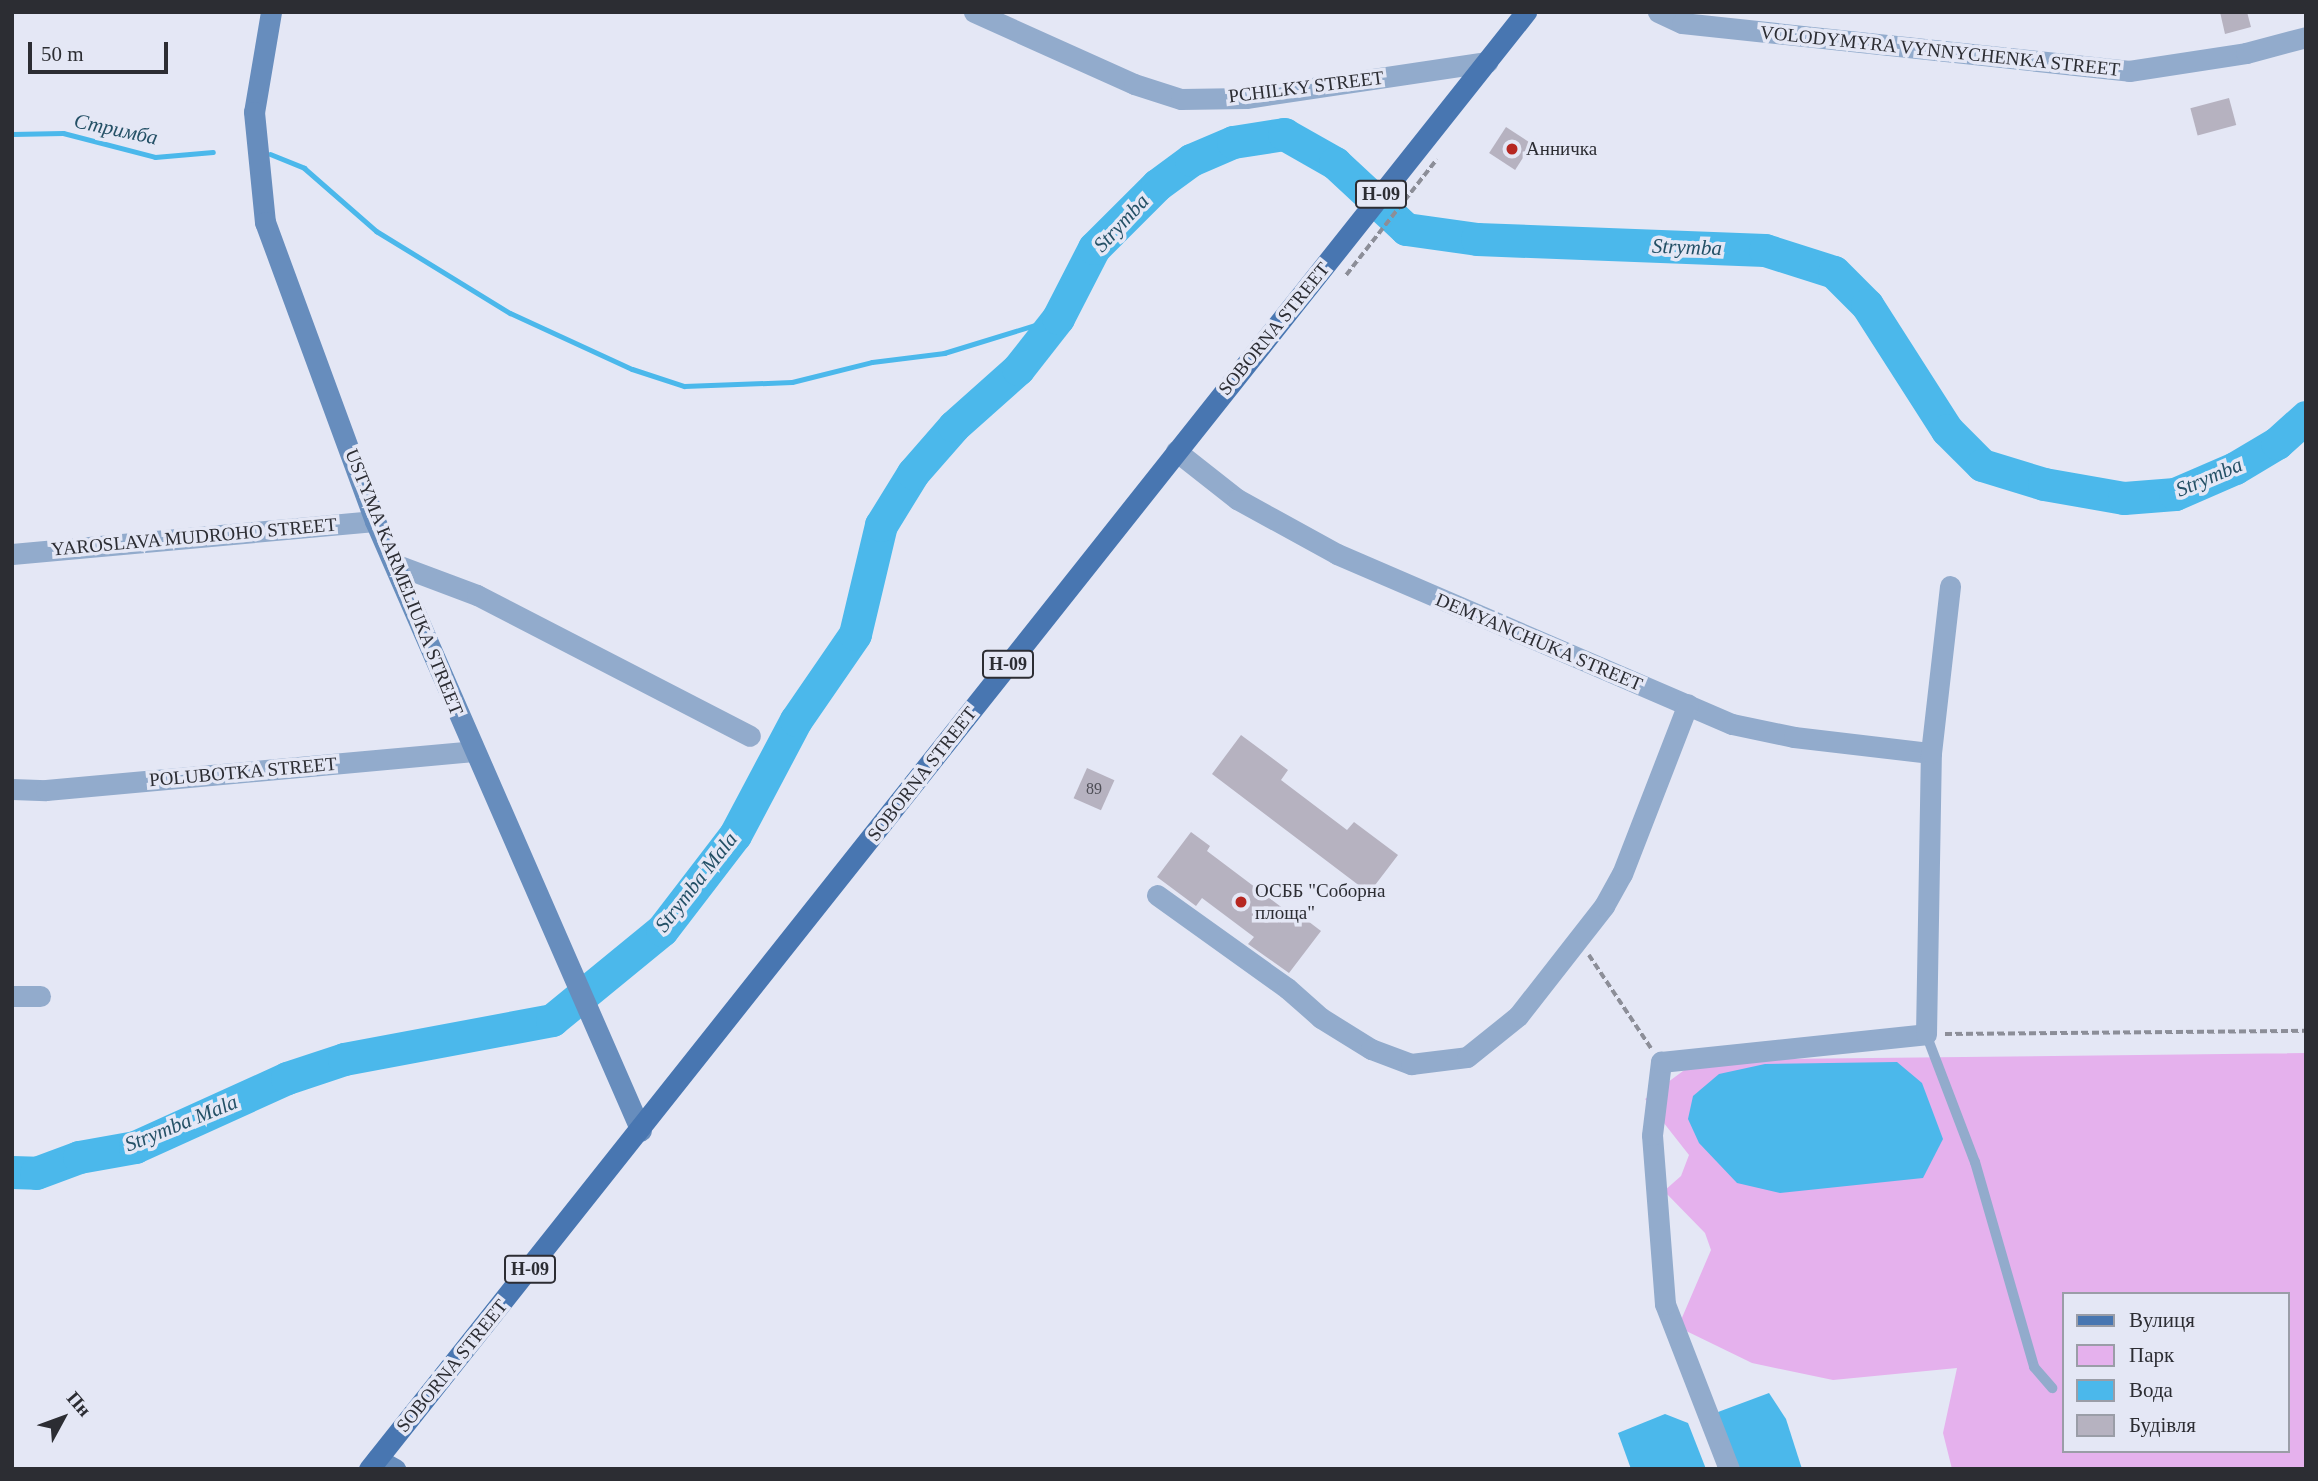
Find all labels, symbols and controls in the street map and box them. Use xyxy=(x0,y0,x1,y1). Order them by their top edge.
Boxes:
street label: VOLODYMYRA VYNNYCHENKA STREET xyxy=(1758,21,2122,81)
scale bar xyxy=(32,28,172,72)
text: 50 m xyxy=(41,42,84,66)
street label: PCHILKY STREET xyxy=(1227,66,1385,108)
water label: Стримба xyxy=(72,108,160,150)
place label: Анничка xyxy=(1526,138,1597,160)
marker: Анничка xyxy=(1504,141,1520,157)
road number: Н-09 xyxy=(1355,180,1407,209)
water label: Strymba xyxy=(1088,189,1154,257)
water label: Strymba xyxy=(1652,233,1722,261)
street label: SOBORNA STREET xyxy=(1213,258,1335,400)
street label: USTYMA KARMELIUKA STREET xyxy=(340,445,468,719)
water label: Strymba xyxy=(2172,452,2246,502)
street label: YAROSLAVA MUDROHO STREET xyxy=(50,513,338,561)
street label: DEMYANCHUKA STREET xyxy=(1432,588,1646,696)
road number: Н-09 xyxy=(982,650,1034,678)
street label: SOBORNA STREET xyxy=(862,702,982,846)
street label: POLUBOTKA STREET xyxy=(148,752,338,792)
house number: 89 xyxy=(1086,779,1102,799)
water label: Strymba Mala xyxy=(649,827,743,937)
place label: ОСББ "Соборна площа" xyxy=(1255,880,1385,924)
marker: ОСББ "Соборна площа" xyxy=(1233,894,1249,910)
water label: Strymba Mala xyxy=(121,1089,241,1157)
road number: Н-09 xyxy=(504,1254,556,1284)
legend xyxy=(2062,1292,2290,1453)
street label: SOBORNA STREET xyxy=(391,1295,513,1437)
text: Вулиця xyxy=(2129,1308,2195,1332)
text: Парк xyxy=(2129,1343,2174,1367)
text: Вода xyxy=(2129,1378,2173,1402)
north arrow xyxy=(28,1383,98,1453)
text: Пн xyxy=(63,1387,96,1420)
text: Будівля xyxy=(2129,1413,2196,1437)

